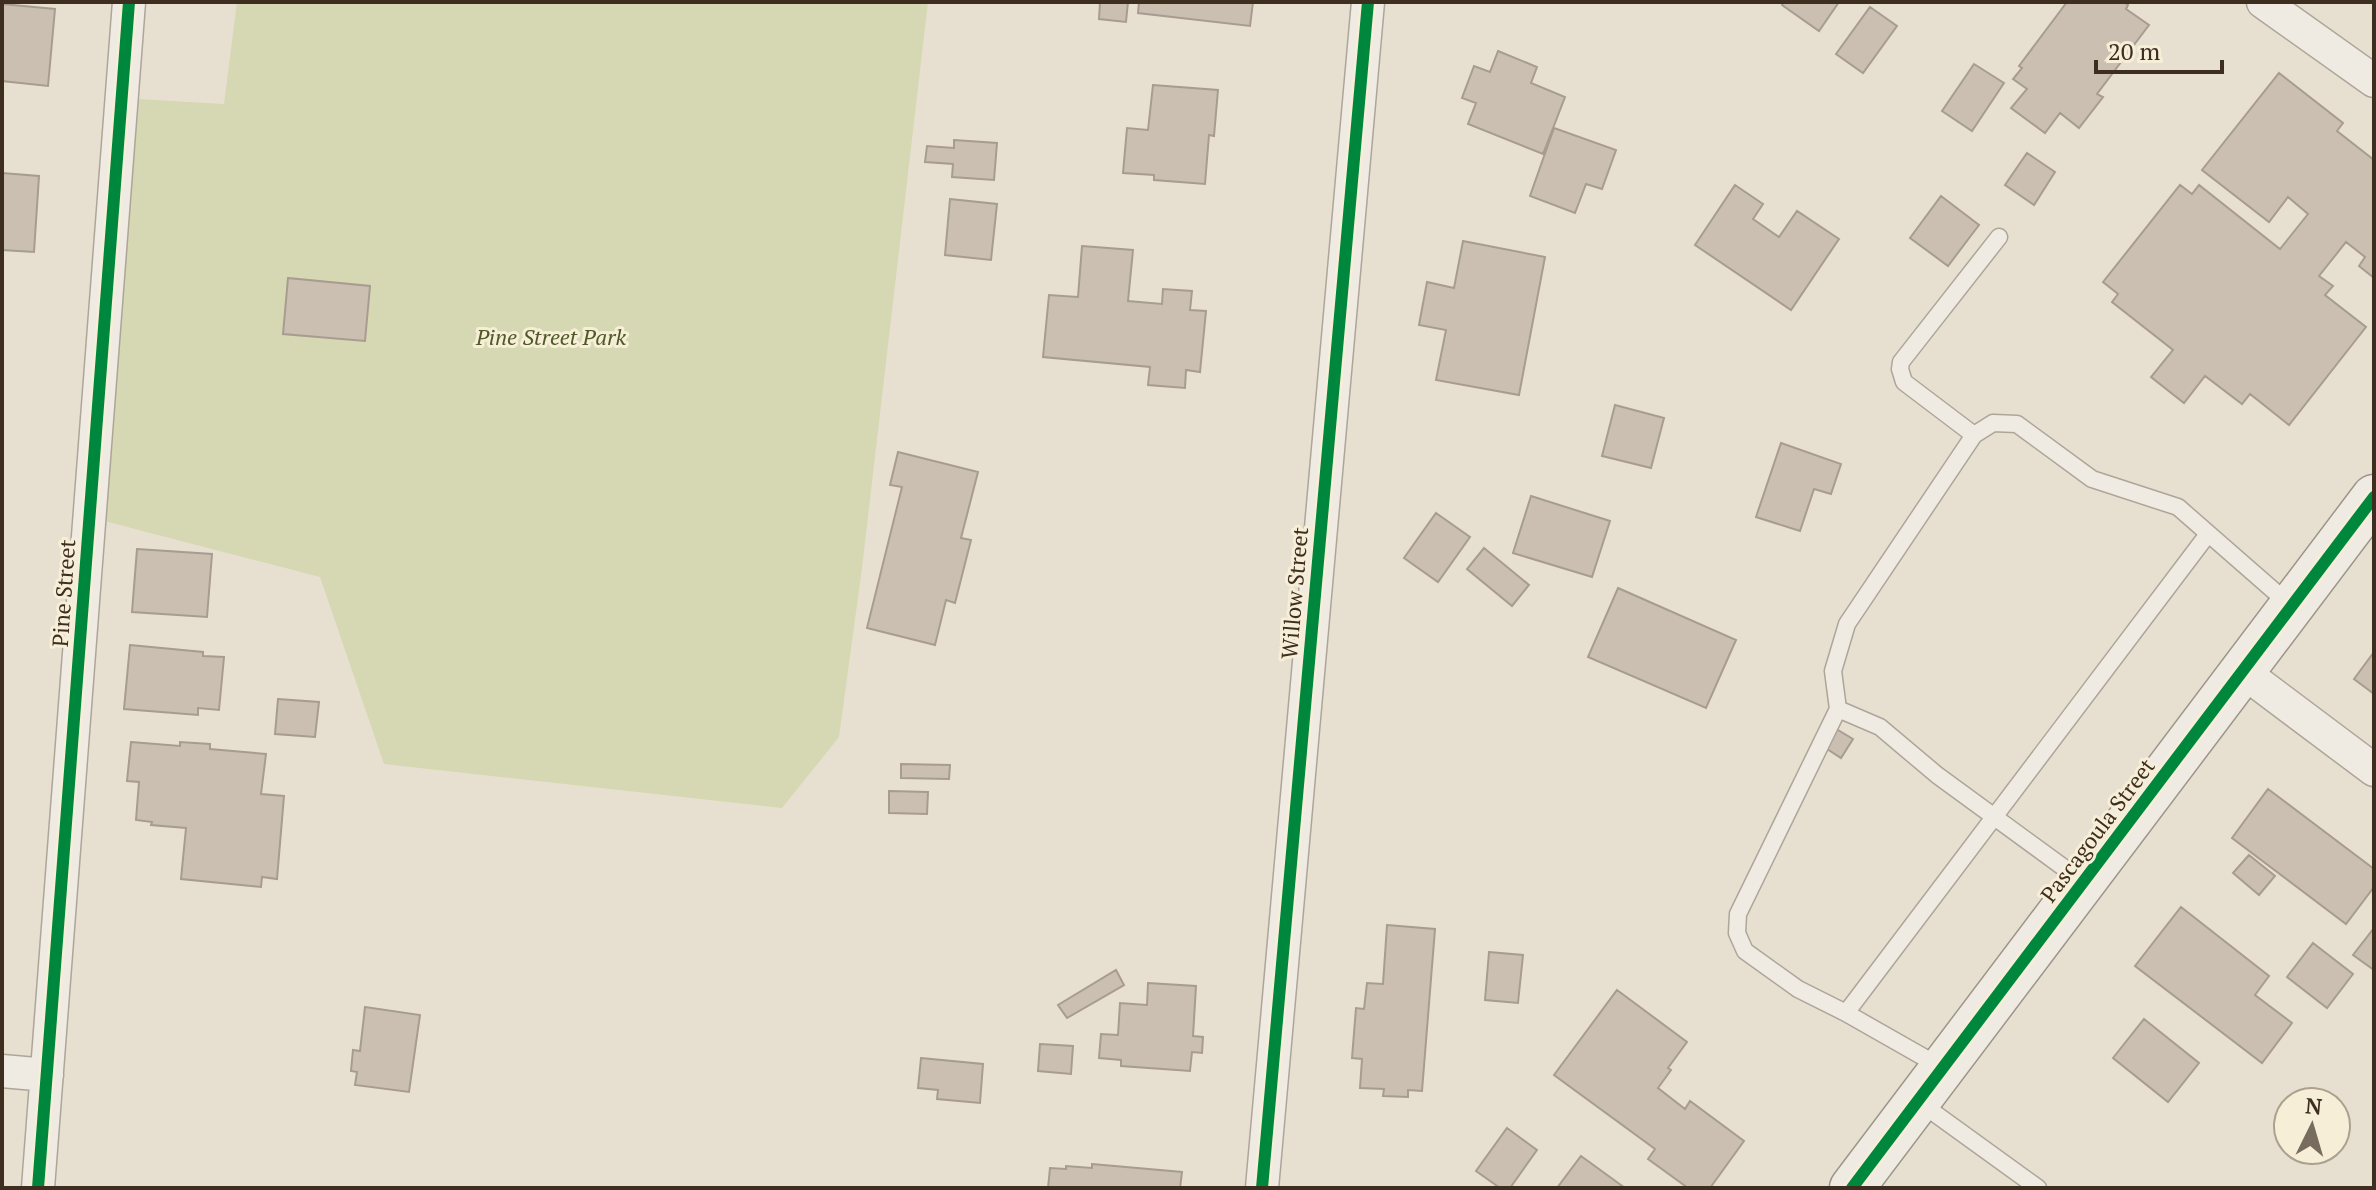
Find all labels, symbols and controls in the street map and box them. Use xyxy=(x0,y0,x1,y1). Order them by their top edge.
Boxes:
scale bar xyxy=(2096,24,2222,74)
text: 20 m xyxy=(2108,35,2160,67)
park label: Pine Street Park xyxy=(475,322,626,351)
street label: Willow Street xyxy=(1274,526,1314,660)
street label: Pine Street xyxy=(45,538,81,648)
street label: Pascagoula Street xyxy=(2033,752,2161,908)
north arrow xyxy=(2272,1086,2352,1166)
text: N xyxy=(2304,1090,2324,1121)

